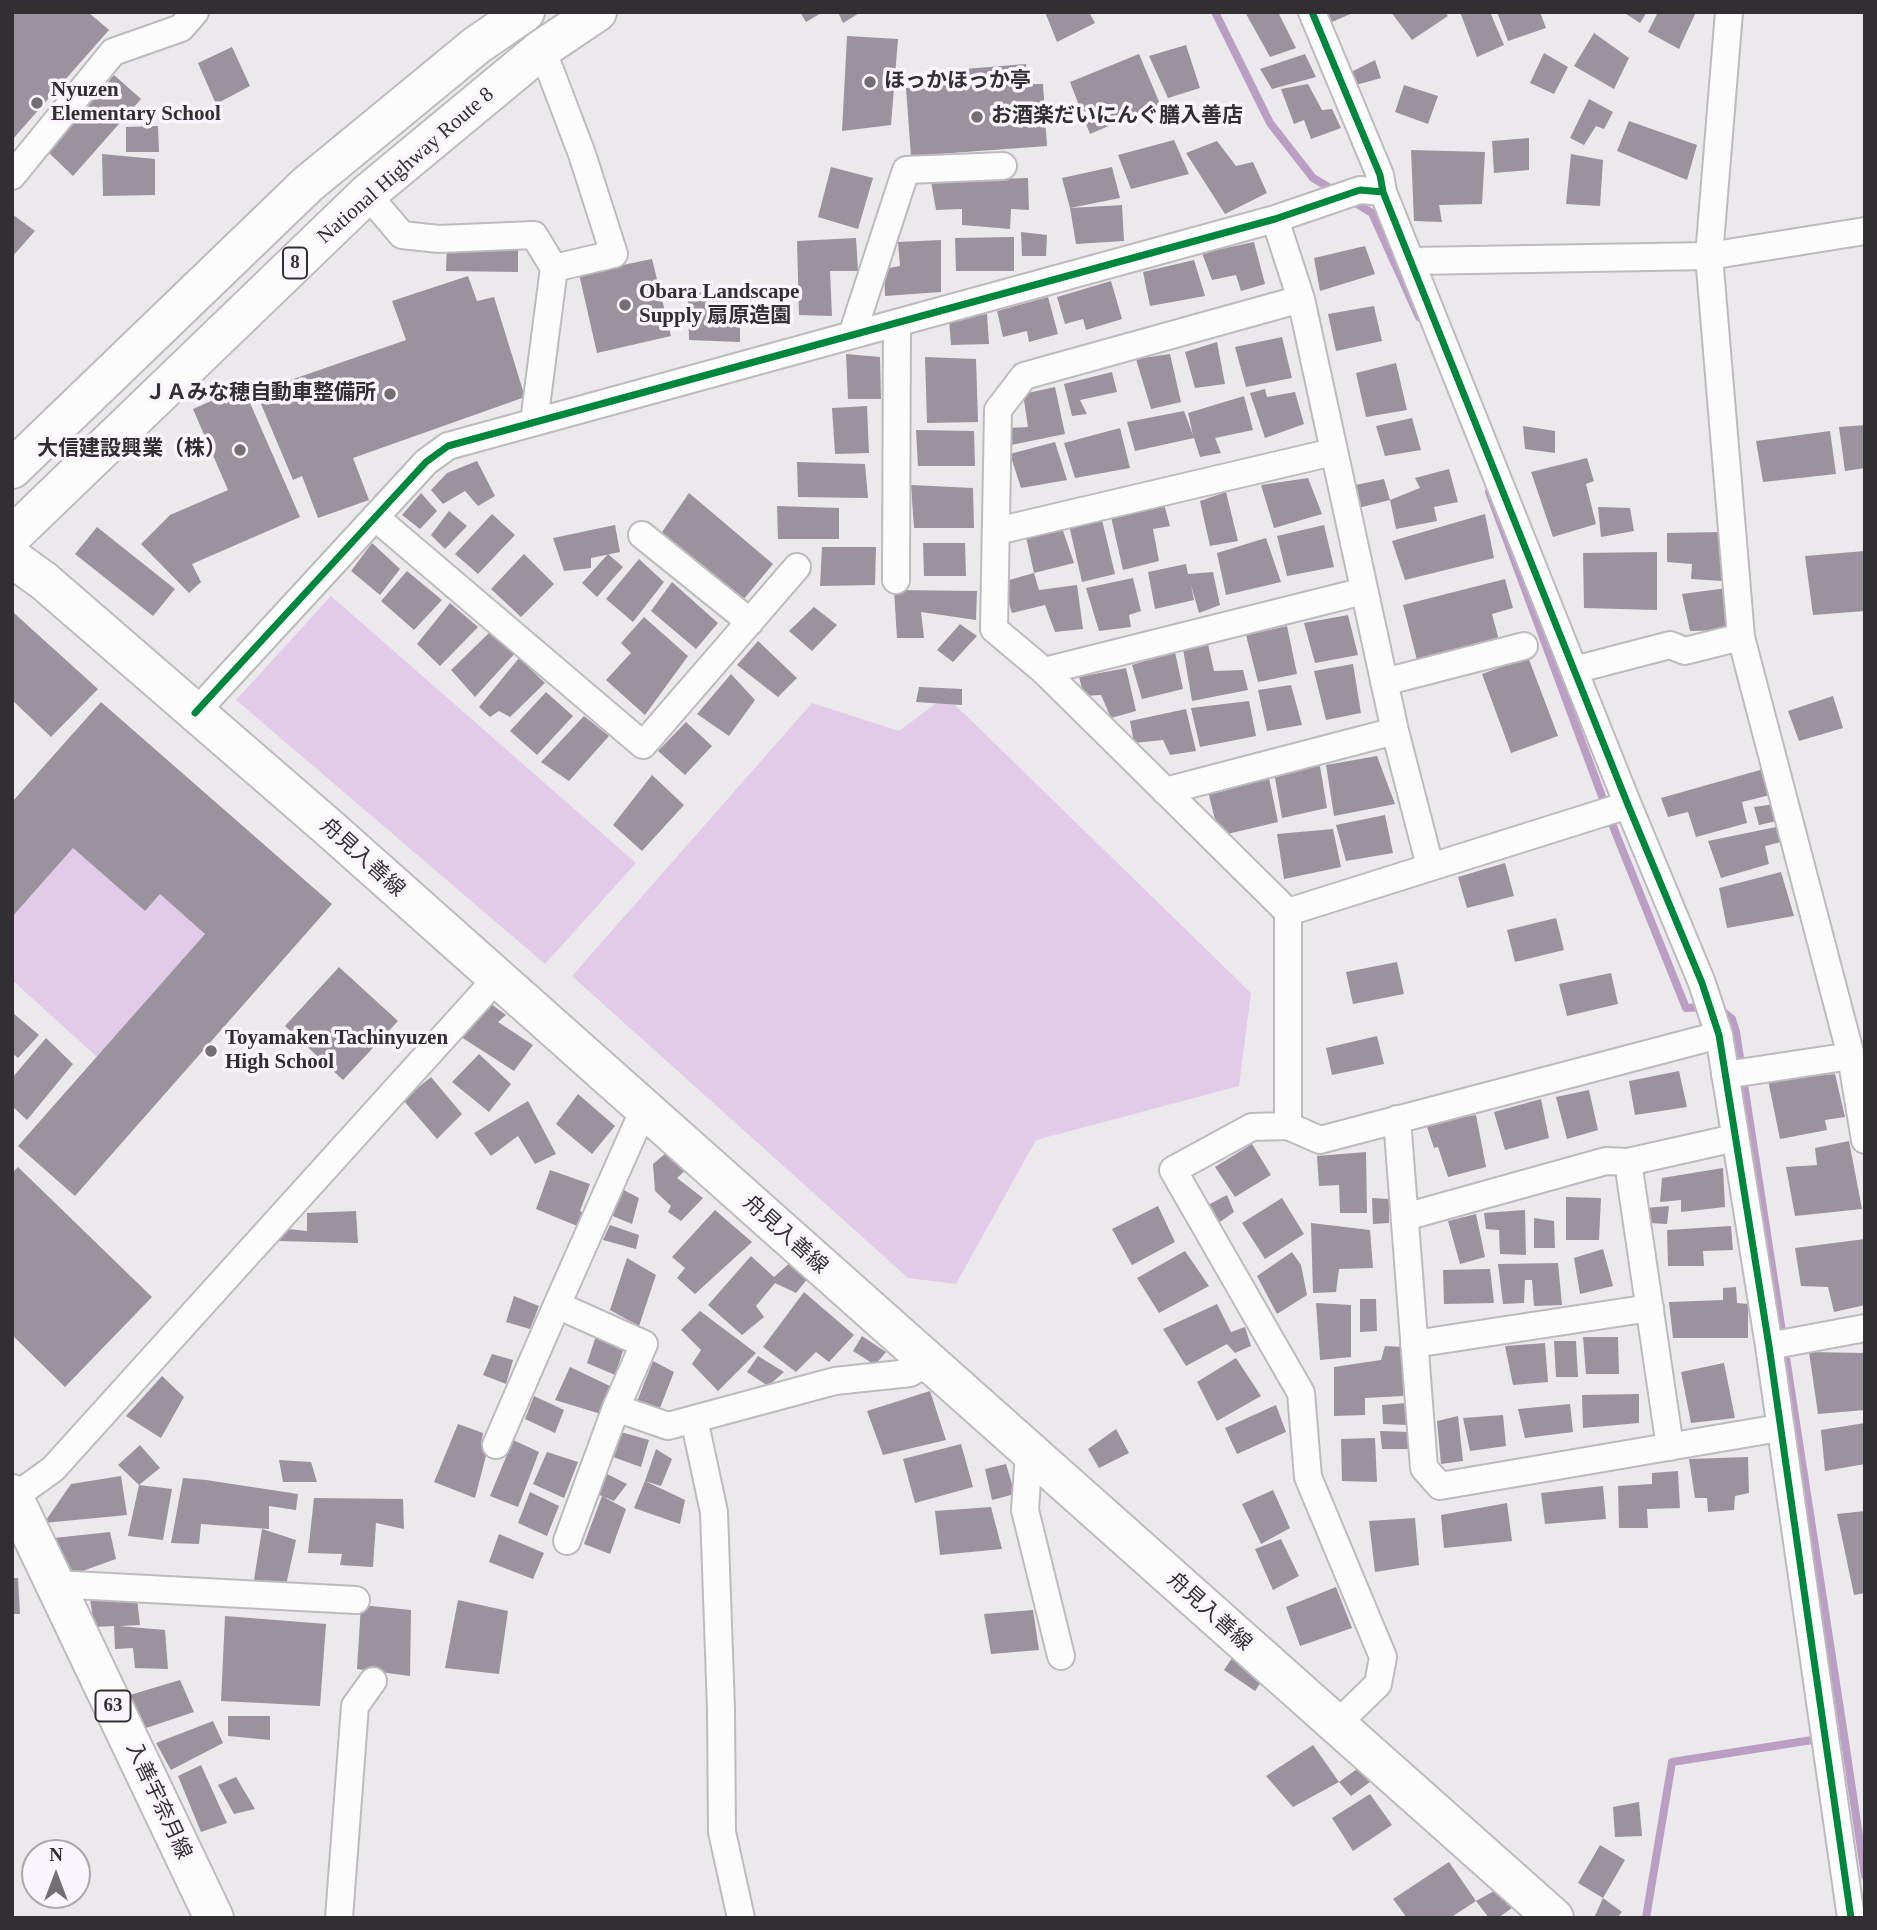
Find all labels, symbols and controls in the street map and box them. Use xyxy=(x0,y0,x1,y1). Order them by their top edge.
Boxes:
place label: ほっかほっか亭 xyxy=(884,69,1031,95)
marker: ほっかほっか亭 xyxy=(862,74,878,90)
place label: Nyuzen Elementary School xyxy=(51,78,221,128)
street label: National Highway Route 8 xyxy=(313,82,499,250)
marker: Nyuzen Elementary School xyxy=(29,95,45,111)
place label: お酒楽だいにんぐ膳入善店 xyxy=(991,104,1243,130)
marker: お酒楽だいにんぐ膳入善店 xyxy=(969,109,985,125)
road number: 8 xyxy=(283,247,307,278)
place label: Obara Landscape Supply 扇原造園 xyxy=(639,280,799,330)
marker: Obara Landscape Supply 扇原造園 xyxy=(617,297,633,313)
place label: ＪＡみな穂自動車整備所 xyxy=(145,381,376,407)
marker: ＪＡみな穂自動車整備所 xyxy=(382,386,398,402)
place label: 大信建設興業（株） xyxy=(37,437,226,463)
marker: 大信建設興業（株） xyxy=(232,442,248,458)
street label: 舟見入善線 xyxy=(315,814,409,902)
place label: Toyamaken Tachinyuzen High School xyxy=(225,1026,448,1076)
marker: Toyamaken Tachinyuzen High School xyxy=(203,1043,219,1059)
street label: 舟見入善線 xyxy=(738,1191,832,1279)
street label: 舟見入善線 xyxy=(1162,1568,1256,1656)
road number: 63 xyxy=(96,1690,130,1722)
street label: 入善宇奈月線 xyxy=(120,1739,196,1863)
north arrow xyxy=(21,1839,91,1909)
text: N xyxy=(49,1844,63,1865)

